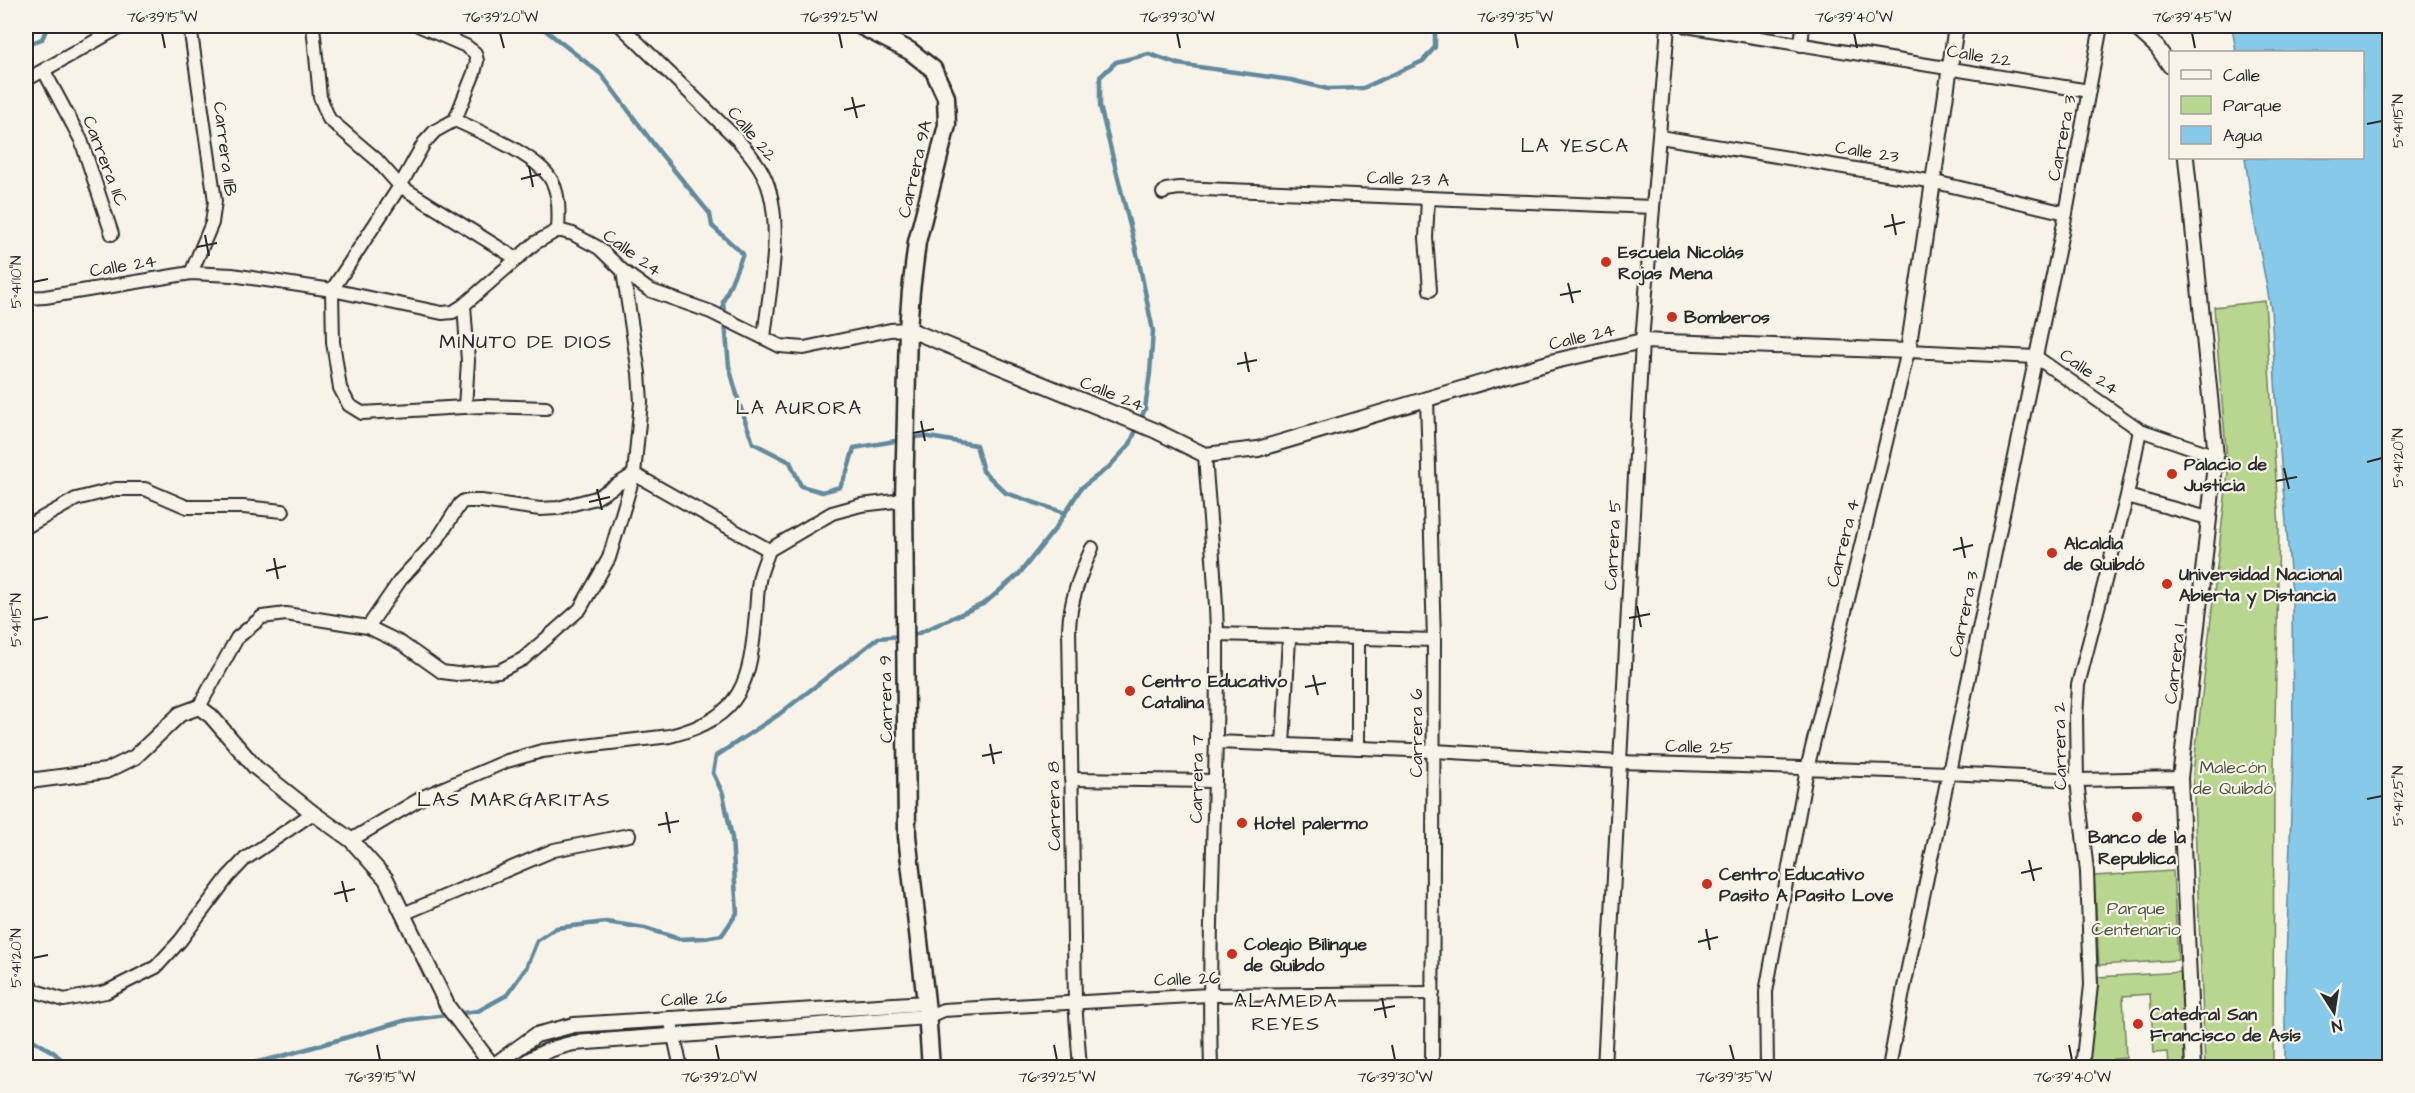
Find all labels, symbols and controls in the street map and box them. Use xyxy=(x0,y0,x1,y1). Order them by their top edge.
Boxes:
text: 76°39'15"W xyxy=(127,7,197,28)
text: 76°39'20"W xyxy=(462,7,538,28)
text: 76°39'25"W xyxy=(800,7,878,28)
text: 76°39'30"W xyxy=(1139,7,1215,28)
text: 76°39'35"W xyxy=(1477,7,1553,28)
text: 76°39'40"W xyxy=(1815,7,1893,28)
text: 76°39'45"W xyxy=(2152,7,2232,28)
street label: Calle 22 xyxy=(1945,39,2014,74)
legend xyxy=(2169,51,2364,159)
text: Calle xyxy=(2223,63,2261,88)
street label: Carrera 3 xyxy=(2041,93,2083,183)
text: Parque xyxy=(2223,93,2282,118)
text: 5°41'15"N xyxy=(2388,94,2409,148)
street label: Carrera 11B xyxy=(207,100,243,198)
street label: Calle 22 xyxy=(721,101,783,168)
street label: Carrera 11C xyxy=(76,112,134,210)
street label: Carrera 9A xyxy=(892,117,938,220)
text: Agua xyxy=(2223,123,2262,149)
district label: LA YESCA xyxy=(1520,132,1630,160)
street label: Calle 23 xyxy=(1833,135,1901,169)
street label: Calle 23 A xyxy=(1366,165,1450,193)
street label: Calle 24 xyxy=(598,223,666,283)
place label: Escuela Nicolás Rojas Mena xyxy=(1618,240,1744,286)
street label: Calle 24 xyxy=(88,248,158,284)
marker: Escuela Nicolás Rojas Mena xyxy=(1599,255,1613,269)
text: 5°41'10"N xyxy=(6,256,27,308)
place label: Bomberos xyxy=(1684,305,1770,330)
marker: Bomberos xyxy=(1665,310,1679,324)
street label: Calle 24 xyxy=(1547,317,1617,357)
district label: MINUTO DE DIOS xyxy=(439,328,613,356)
street label: Calle 24 xyxy=(2054,343,2124,401)
street label: Calle 24 xyxy=(1076,370,1148,418)
district label: LA AURORA xyxy=(736,394,862,422)
text: 5°41'20"N xyxy=(2388,428,2409,488)
place label: Palacio de Justicia xyxy=(2183,452,2267,498)
marker: Palacio de Justicia xyxy=(2165,467,2179,481)
street label: Carrera 4 xyxy=(1820,496,1866,590)
street label: Carrera 5 xyxy=(1598,499,1628,591)
place label: Alcaldìa de Quibdó xyxy=(2063,531,2145,577)
marker: Alcaldìa de Quibdó xyxy=(2045,546,2059,560)
place label: Universidad Nacional Abierta y Distancia xyxy=(2179,562,2342,609)
street label: Carrera 3 xyxy=(1943,569,1985,659)
marker: Universidad Nacional Abierta y Distancia xyxy=(2160,577,2174,591)
text: 5°41'15"N xyxy=(6,593,27,647)
street label: Carrera 1 xyxy=(2158,623,2192,705)
street label: Carrera 9 xyxy=(873,655,899,743)
place label: Centro Educativo Catalina xyxy=(1142,669,1288,715)
marker: Centro Educativo Catalina xyxy=(1123,684,1137,698)
street label: Carrera 6 xyxy=(1404,688,1429,778)
street label: Carrera 2 xyxy=(2047,701,2073,790)
street label: Calle 25 xyxy=(1665,733,1733,761)
street label: Carrera 7 xyxy=(1184,734,1210,824)
park label: Malecón de Quibdó xyxy=(2193,755,2273,801)
street label: Carrera 8 xyxy=(1041,761,1067,851)
text: 5°41'25"N xyxy=(2388,766,2409,826)
district label: LAS MARGARITAS xyxy=(417,786,611,814)
marker: Banco de la Republica xyxy=(2130,810,2144,824)
place label: Hotel palermo xyxy=(1254,811,1369,836)
marker: Hotel palermo xyxy=(1235,816,1249,830)
place label: Banco de la Republica xyxy=(2088,825,2187,871)
place label: Centro Educativo Pasito A Pasito Love xyxy=(1719,862,1894,908)
marker: Centro Educativo Pasito A Pasito Love xyxy=(1700,877,1714,891)
park label: Parque Centenario xyxy=(2091,896,2181,942)
text: 5°41'20"N xyxy=(6,928,27,988)
place label: Colegio Bilingue de Quibdo xyxy=(1243,932,1367,978)
marker: Colegio Bilingue de Quibdo xyxy=(1225,947,1239,961)
street label: Calle 26 xyxy=(1154,965,1220,993)
north arrow xyxy=(2304,982,2364,1042)
street label: Calle 26 xyxy=(660,985,728,1013)
district label: ALAMEDA REYES xyxy=(1234,987,1338,1038)
place label: Catedral San Francisco de Asís xyxy=(2150,1002,2301,1048)
text: N xyxy=(2330,1014,2344,1037)
marker: Catedral San Francisco de Asís xyxy=(2131,1017,2145,1031)
text: 76°39'15"W xyxy=(345,1067,415,1088)
text: 76°39'20"W xyxy=(681,1067,757,1088)
text: 76°39'25"W xyxy=(1018,1067,1096,1088)
text: 76°39'30"W xyxy=(1357,1067,1433,1088)
text: 76°39'35"W xyxy=(1696,1067,1772,1088)
text: 76°39'40"W xyxy=(2033,1067,2111,1088)

